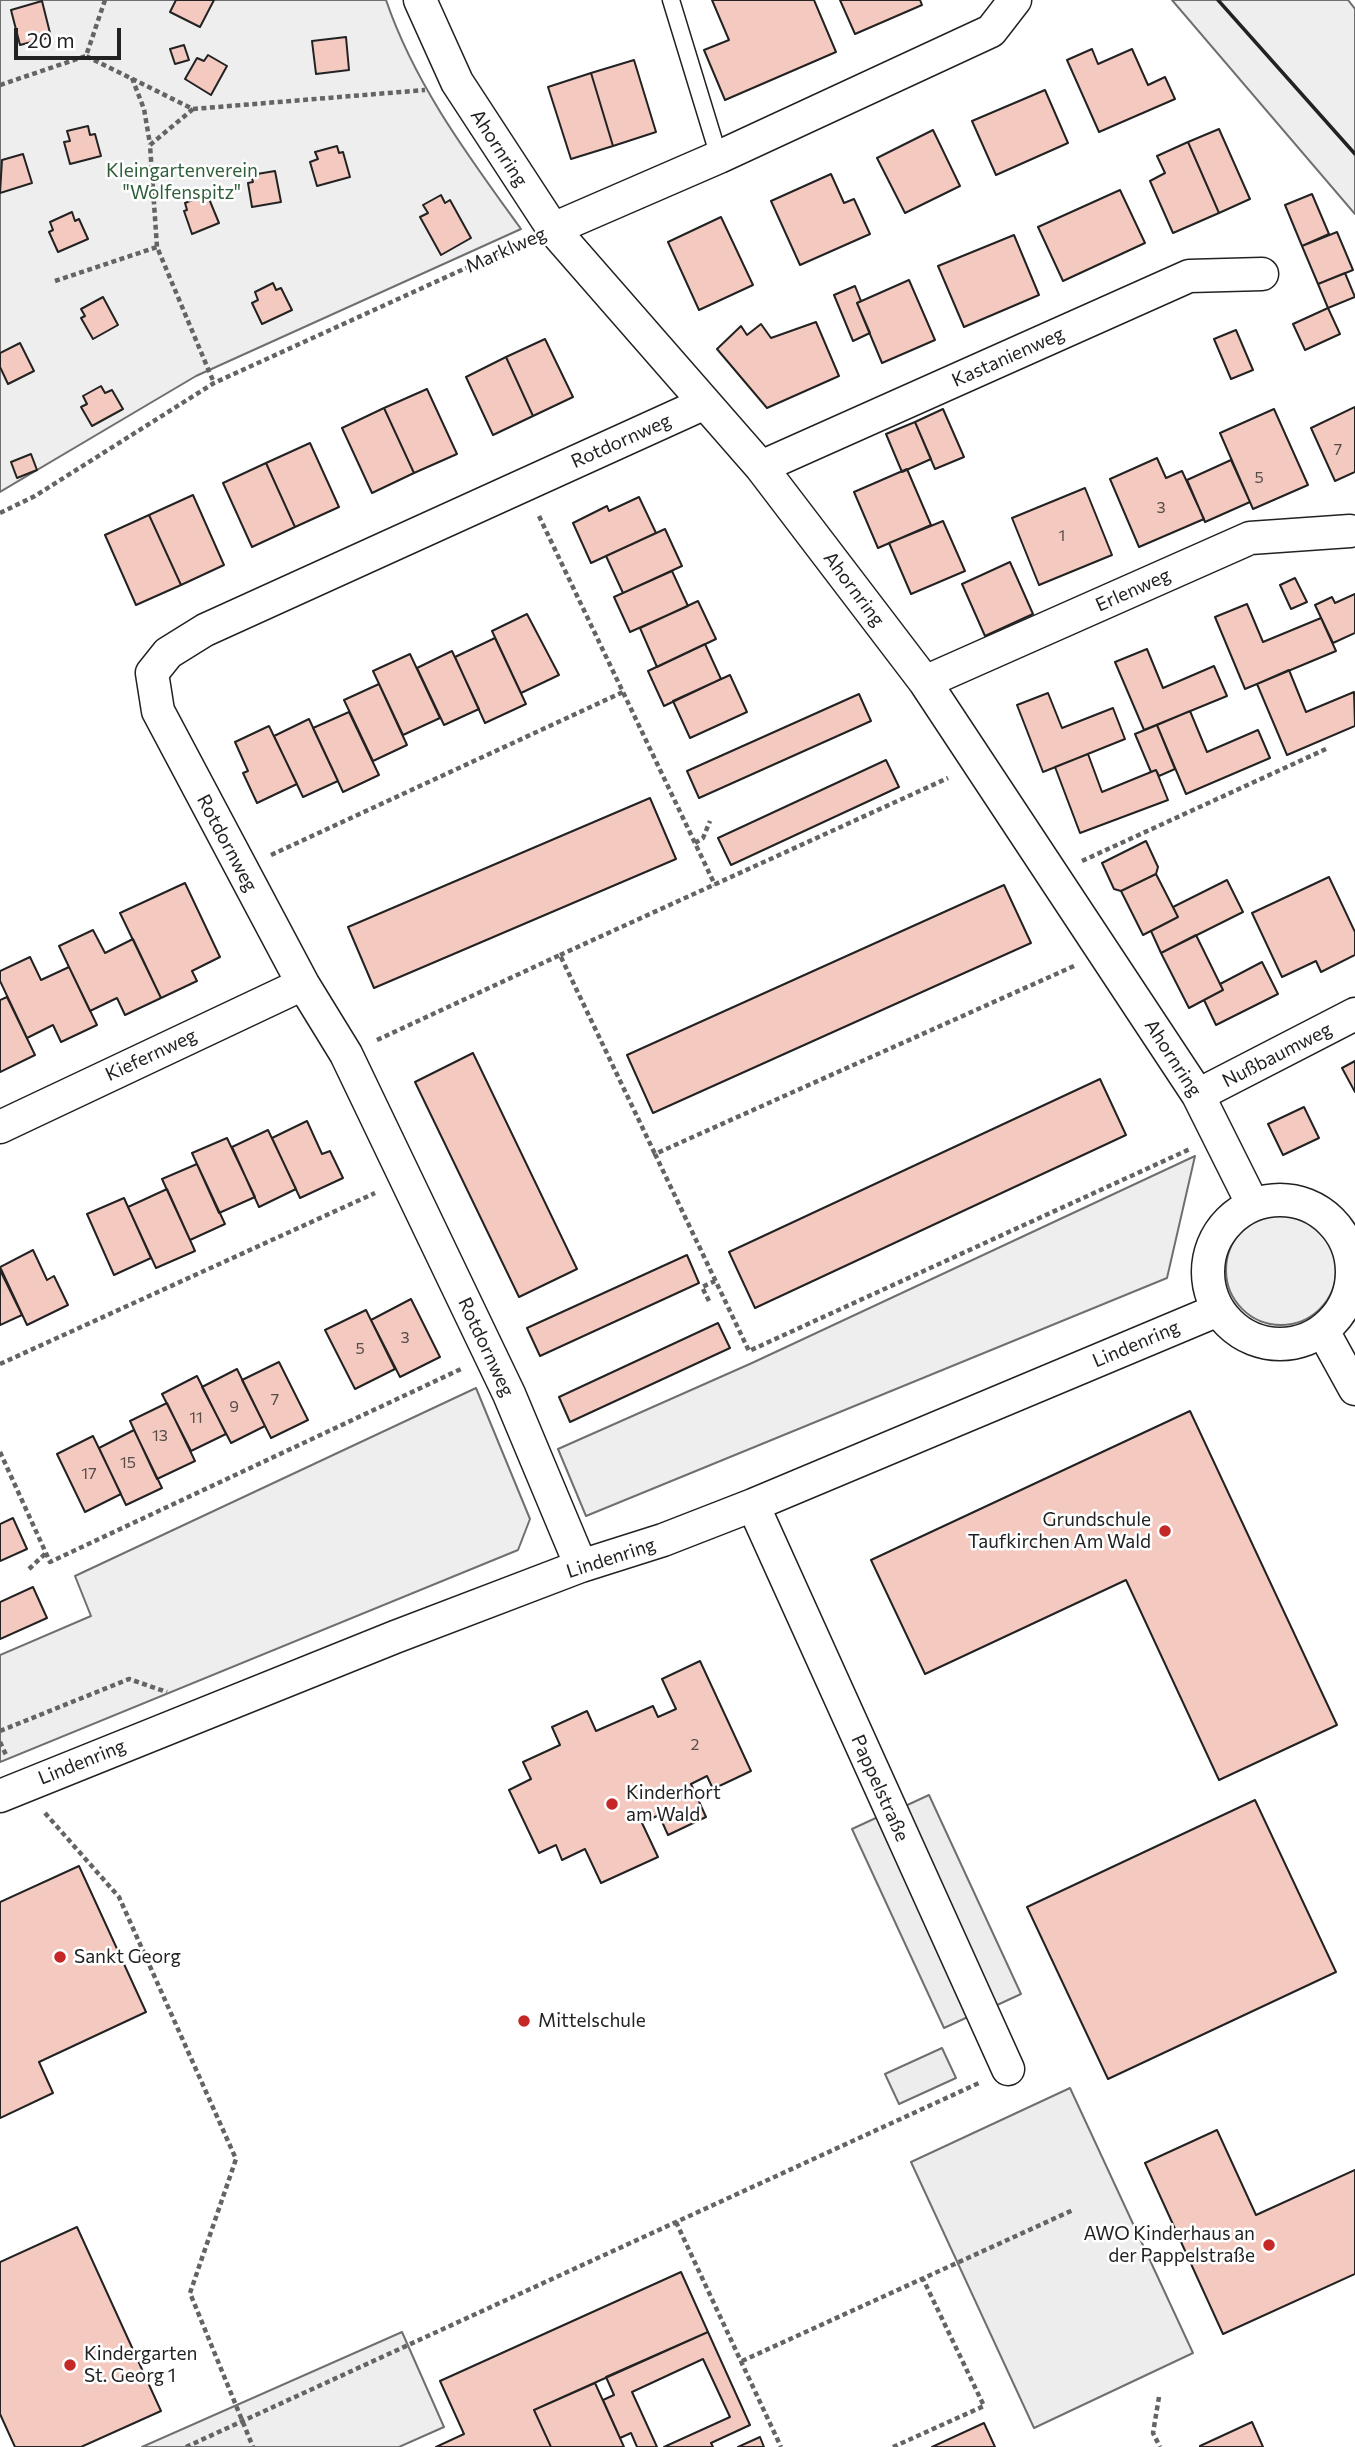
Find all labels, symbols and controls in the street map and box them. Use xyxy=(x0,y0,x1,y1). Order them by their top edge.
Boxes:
scale bar xyxy=(18,14,124,58)
text: 20 m xyxy=(27,27,75,52)
street label: Ahornring xyxy=(466,105,532,191)
park label: Kleingartenverein "Wolfenspitz" xyxy=(106,160,258,204)
street label: Marklweg xyxy=(462,222,550,278)
street label: Kastanienweg xyxy=(948,322,1068,392)
street label: Rotdornweg xyxy=(568,409,674,473)
house number: 7 xyxy=(1334,440,1342,460)
house number: 5 xyxy=(1254,468,1264,488)
house number: 3 xyxy=(1156,498,1166,518)
house number: 1 xyxy=(1059,526,1065,546)
street label: Ahornring xyxy=(819,547,889,631)
street label: Erlenweg xyxy=(1092,563,1174,617)
street label: Rotdornweg xyxy=(192,791,262,895)
street label: Ahornring xyxy=(1140,1015,1206,1101)
street label: Nußbaumweg xyxy=(1218,1018,1336,1092)
street label: Kiefernweg xyxy=(102,1024,200,1086)
street label: Rotdornweg xyxy=(453,1294,519,1400)
street label: Lindenring xyxy=(1089,1315,1183,1373)
house number: 3 xyxy=(400,1328,410,1348)
house number: 5 xyxy=(355,1339,365,1359)
house number: 7 xyxy=(271,1390,279,1410)
house number: 9 xyxy=(229,1397,239,1417)
house number: 11 xyxy=(189,1408,203,1428)
house number: 13 xyxy=(152,1426,168,1446)
house number: 15 xyxy=(120,1453,136,1473)
house number: 17 xyxy=(81,1464,97,1484)
place label: Grundschule Taufkirchen Am Wald xyxy=(968,1509,1151,1553)
marker: Grundschule Taufkirchen Am Wald xyxy=(1157,1523,1173,1539)
street label: Lindenring xyxy=(564,1533,658,1583)
street label: Pappelstraße xyxy=(846,1731,914,1845)
street label: Lindenring xyxy=(35,1734,129,1790)
house number: 2 xyxy=(691,1735,699,1755)
place label: Kinderhort am Wald xyxy=(626,1782,721,1826)
marker: Kinderhort am Wald xyxy=(604,1796,620,1812)
place label: Sankt Georg xyxy=(74,1946,181,1968)
marker: Sankt Georg xyxy=(52,1949,68,1965)
place label: Mittelschule xyxy=(538,2010,646,2032)
marker: Mittelschule xyxy=(516,2013,532,2029)
place label: AWO Kinderhaus an der Pappelstraße xyxy=(1083,2223,1255,2267)
marker: AWO Kinderhaus an der Pappelstraße xyxy=(1261,2237,1277,2253)
place label: Kindergarten St. Georg 1 xyxy=(84,2343,197,2387)
marker: Kindergarten St. Georg 1 xyxy=(62,2357,78,2373)

